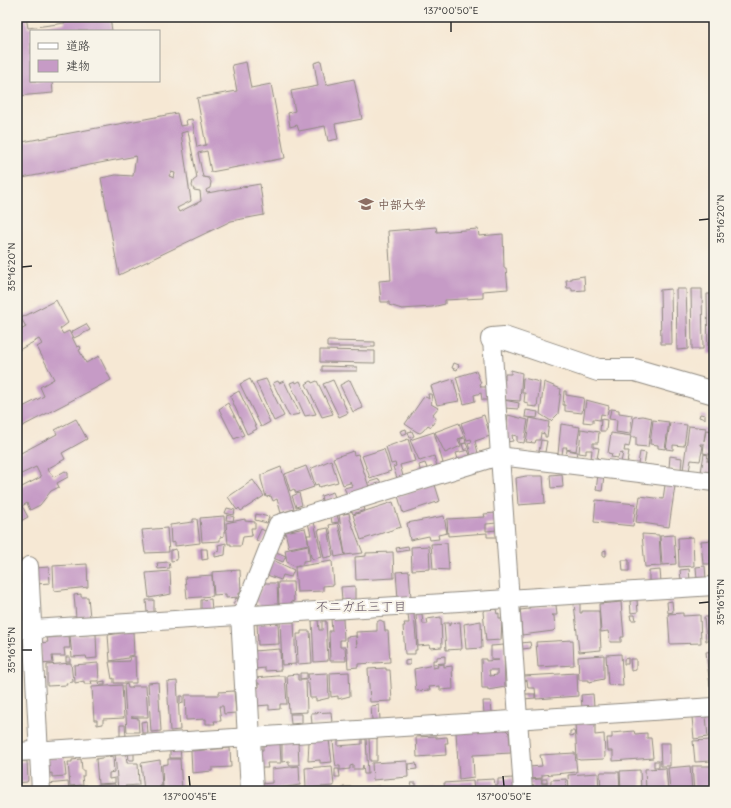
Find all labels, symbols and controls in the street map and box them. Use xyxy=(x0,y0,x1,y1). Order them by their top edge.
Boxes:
text: 137°00'50"E xyxy=(424,4,478,17)
legend xyxy=(30,30,160,82)
text: 道路 xyxy=(66,38,90,53)
text: 建物 xyxy=(66,58,90,73)
school or university icon: 中部大学 xyxy=(357,195,375,213)
text: 35°16'20"N xyxy=(714,195,727,243)
place label: 中部大学 xyxy=(378,197,426,212)
text: 35°16'20"N xyxy=(5,243,18,291)
text: 35°16'15"N xyxy=(714,579,727,625)
district label: 不二ガ丘三丁目 xyxy=(315,598,407,615)
text: 35°16'15"N xyxy=(5,627,18,673)
text: 137°00'45"E xyxy=(163,790,217,803)
text: 137°00'50"E xyxy=(477,790,531,803)

